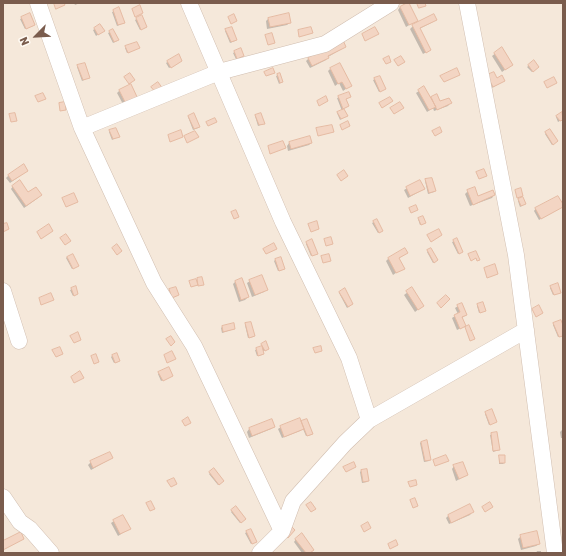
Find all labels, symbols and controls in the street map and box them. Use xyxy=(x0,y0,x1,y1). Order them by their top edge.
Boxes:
north arrow xyxy=(16,16,56,56)
text: N xyxy=(17,35,32,47)

